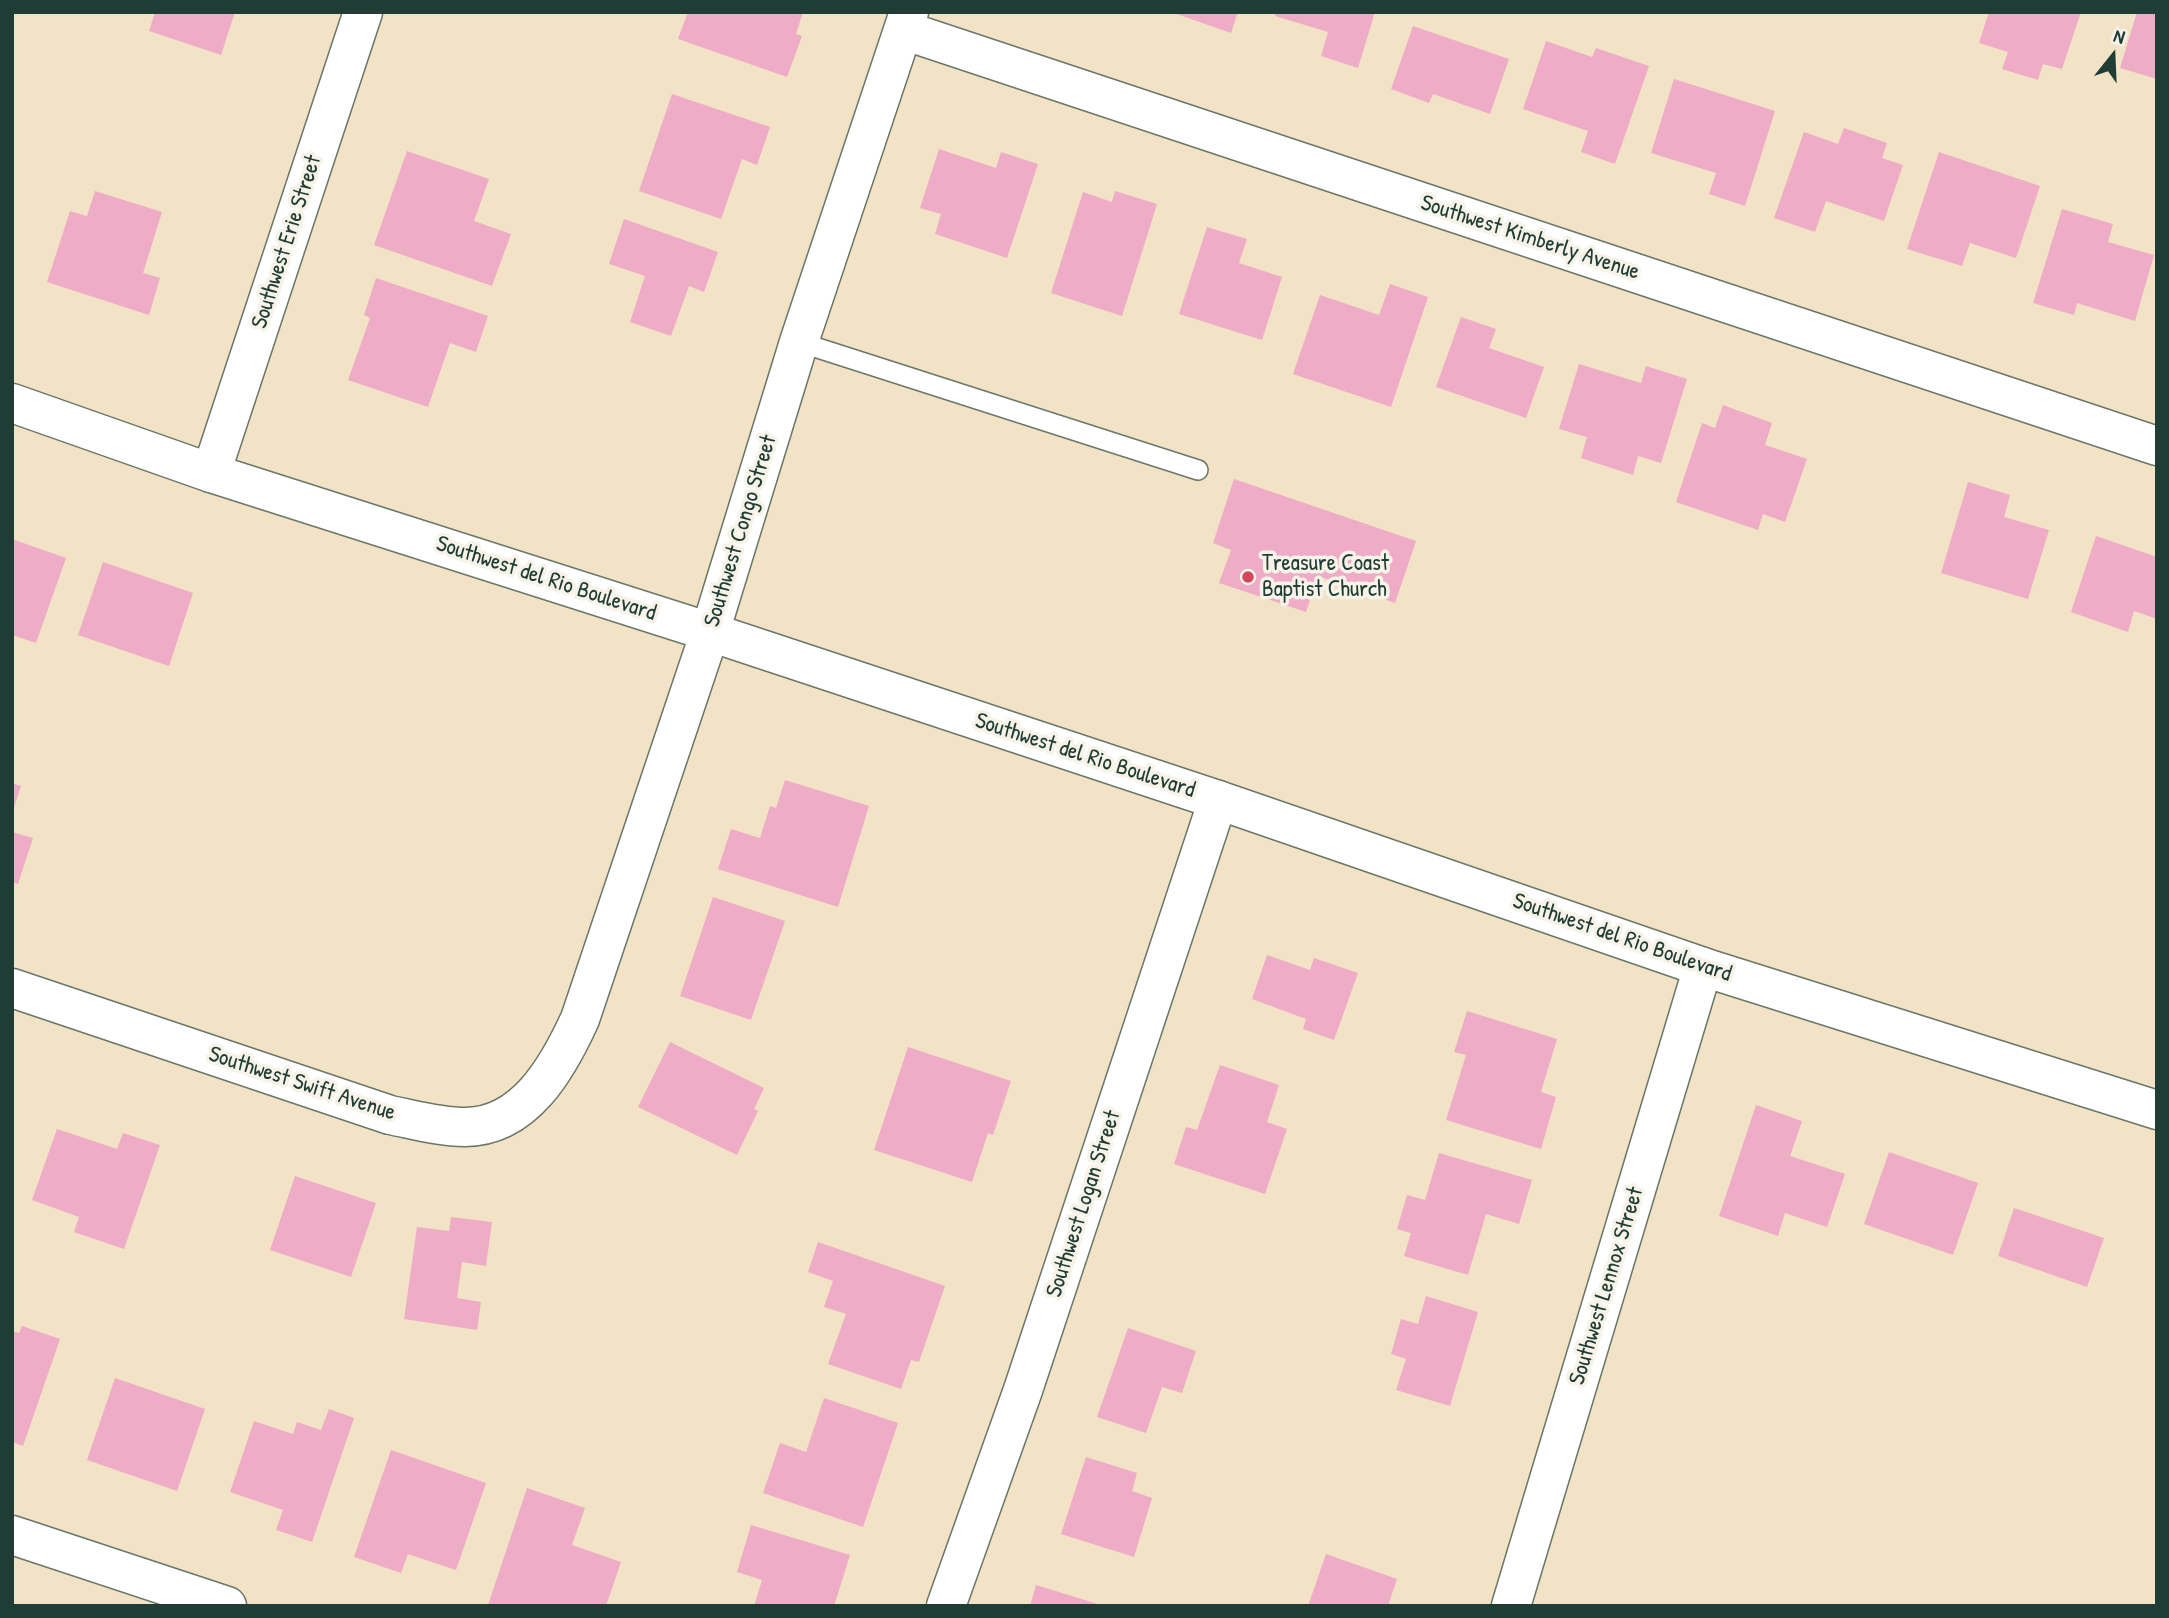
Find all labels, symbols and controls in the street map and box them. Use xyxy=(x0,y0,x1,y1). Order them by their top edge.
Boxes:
north arrow xyxy=(2078,21,2148,91)
text: N xyxy=(2111,22,2128,50)
street label: Southwest Erie Street xyxy=(246,152,328,332)
street label: Southwest Kimberly Avenue xyxy=(1417,190,1643,286)
street label: Southwest Congo Street xyxy=(699,432,783,630)
street label: Southwest del Rio Boulevard xyxy=(433,530,659,628)
place label: Treasure Coast Baptist Church xyxy=(1262,550,1389,604)
marker: Treasure Coast Baptist Church xyxy=(1240,569,1256,585)
street label: Southwest del Rio Boulevard xyxy=(972,707,1198,805)
street label: Southwest del Rio Boulevard xyxy=(1509,888,1735,988)
street label: Southwest Swift Avenue xyxy=(205,1041,399,1127)
street label: Southwest Logan Street xyxy=(1041,1107,1127,1301)
street label: Southwest Lennox Street xyxy=(1564,1184,1650,1388)

